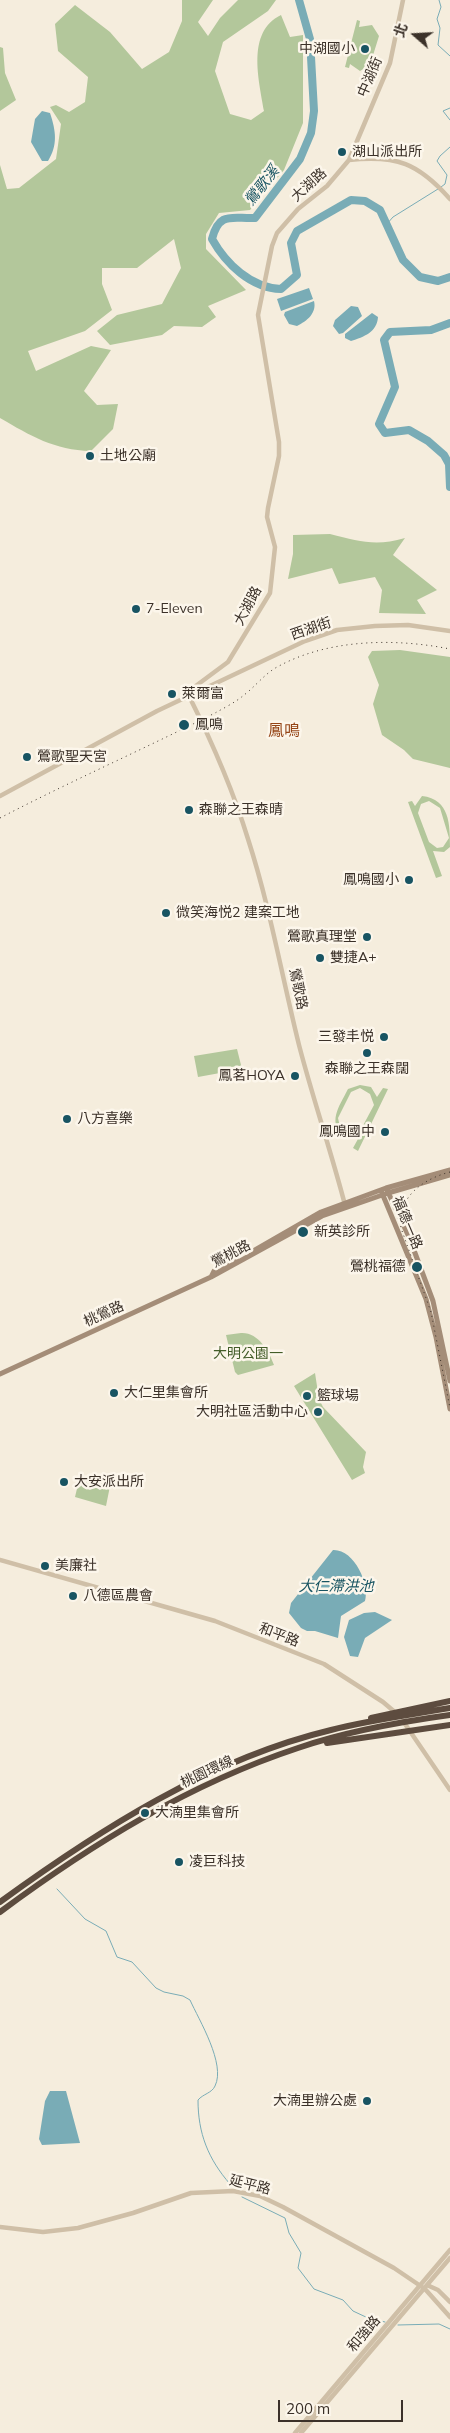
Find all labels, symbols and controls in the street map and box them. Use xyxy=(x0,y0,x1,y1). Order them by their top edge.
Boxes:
north arrow xyxy=(390,10,440,60)
text: 北 xyxy=(390,21,412,40)
place label: 中湖國小 xyxy=(299,41,355,57)
marker: 中湖國小 xyxy=(359,43,371,55)
street label: 中湖街 xyxy=(354,54,386,100)
place label: 湖山派出所 xyxy=(352,144,422,160)
marker: 湖山派出所 xyxy=(336,146,348,158)
water label: 鶯歌溪 xyxy=(241,163,283,209)
street label: 大湖路 xyxy=(288,165,330,205)
place label: 土地公廟 xyxy=(100,448,156,464)
marker: 土地公廟 xyxy=(84,450,96,462)
street label: 大湖路 xyxy=(231,584,265,628)
place label: 7-Eleven xyxy=(146,601,203,617)
marker: 7-Eleven xyxy=(130,603,142,615)
street label: 西湖街 xyxy=(288,614,334,644)
place label: 萊爾富 xyxy=(182,686,224,702)
marker: 萊爾富 xyxy=(166,688,178,700)
place label: 鳳鳴 xyxy=(195,717,223,733)
marker: 鳳鳴 xyxy=(177,718,191,732)
district label: 鳳鳴 xyxy=(268,721,300,741)
place label: 鶯歌聖天宮 xyxy=(37,749,107,765)
marker: 鶯歌聖天宮 xyxy=(21,751,33,763)
place label: 森聯之王森晴 xyxy=(199,802,283,818)
marker: 森聯之王森晴 xyxy=(183,804,195,816)
place label: 鳳鳴國小 xyxy=(343,872,399,888)
marker: 鳳鳴國小 xyxy=(403,874,415,886)
place label: 微笑海悦2 建案工地 xyxy=(176,905,300,921)
marker: 微笑海悦2 建案工地 xyxy=(160,907,172,919)
place label: 鶯歌真理堂 xyxy=(287,929,357,945)
marker: 鶯歌真理堂 xyxy=(361,931,373,943)
place label: 雙捷A+ xyxy=(330,950,377,966)
marker: 雙捷A+ xyxy=(314,952,326,964)
street label: 鶯歌路 xyxy=(285,967,311,1011)
place label: 三發丰悦 xyxy=(318,1029,374,1045)
marker: 三發丰悦 xyxy=(378,1031,390,1043)
marker: 森聯之王森闊 xyxy=(361,1047,373,1059)
place label: 森聯之王森闊 xyxy=(325,1061,409,1077)
place label: 鳳茗HOYA xyxy=(218,1068,285,1084)
marker: 鳳茗HOYA xyxy=(289,1070,301,1082)
place label: 八方喜樂 xyxy=(77,1111,133,1127)
marker: 八方喜樂 xyxy=(61,1113,73,1125)
place label: 鳳鳴國中 xyxy=(319,1124,375,1140)
marker: 鳳鳴國中 xyxy=(379,1126,391,1138)
street label: 福德一路 xyxy=(388,1194,426,1252)
place label: 新英診所 xyxy=(314,1224,370,1240)
marker: 新英診所 xyxy=(296,1225,310,1239)
street label: 鶯桃路 xyxy=(209,1237,253,1271)
place label: 鶯桃福德 xyxy=(350,1259,406,1275)
marker: 鶯桃福德 xyxy=(410,1260,424,1274)
street label: 桃鶯路 xyxy=(81,1298,127,1330)
park label: 大明公園一 xyxy=(213,1346,283,1362)
place label: 大仁里集會所 xyxy=(124,1385,208,1401)
marker: 大仁里集會所 xyxy=(108,1387,120,1399)
place label: 籃球場 xyxy=(317,1388,359,1404)
marker: 籃球場 xyxy=(301,1390,313,1402)
place label: 大明社區活動中心 xyxy=(196,1404,308,1420)
marker: 大明社區活動中心 xyxy=(312,1406,324,1418)
place label: 大安派出所 xyxy=(74,1474,144,1490)
marker: 大安派出所 xyxy=(58,1476,70,1488)
place label: 美廉社 xyxy=(55,1558,97,1574)
marker: 美廉社 xyxy=(39,1560,51,1572)
water label: 大仁滯洪池 xyxy=(299,1577,373,1595)
place label: 八德區農會 xyxy=(83,1588,153,1604)
marker: 八德區農會 xyxy=(67,1590,79,1602)
street label: 和平路 xyxy=(256,1620,302,1650)
street label: 桃園環線 xyxy=(178,1753,236,1791)
place label: 大湳里集會所 xyxy=(155,1805,239,1821)
marker: 大湳里集會所 xyxy=(139,1807,151,1819)
place label: 凌巨科技 xyxy=(189,1854,245,1870)
marker: 凌巨科技 xyxy=(173,1856,185,1868)
place label: 大湳里辦公處 xyxy=(273,2093,357,2109)
marker: 大湳里辦公處 xyxy=(361,2095,373,2107)
street label: 延平路 xyxy=(228,2172,272,2198)
street label: 和強路 xyxy=(344,2313,384,2355)
scale bar xyxy=(280,2390,405,2422)
text: 200 m xyxy=(286,2399,330,2418)

